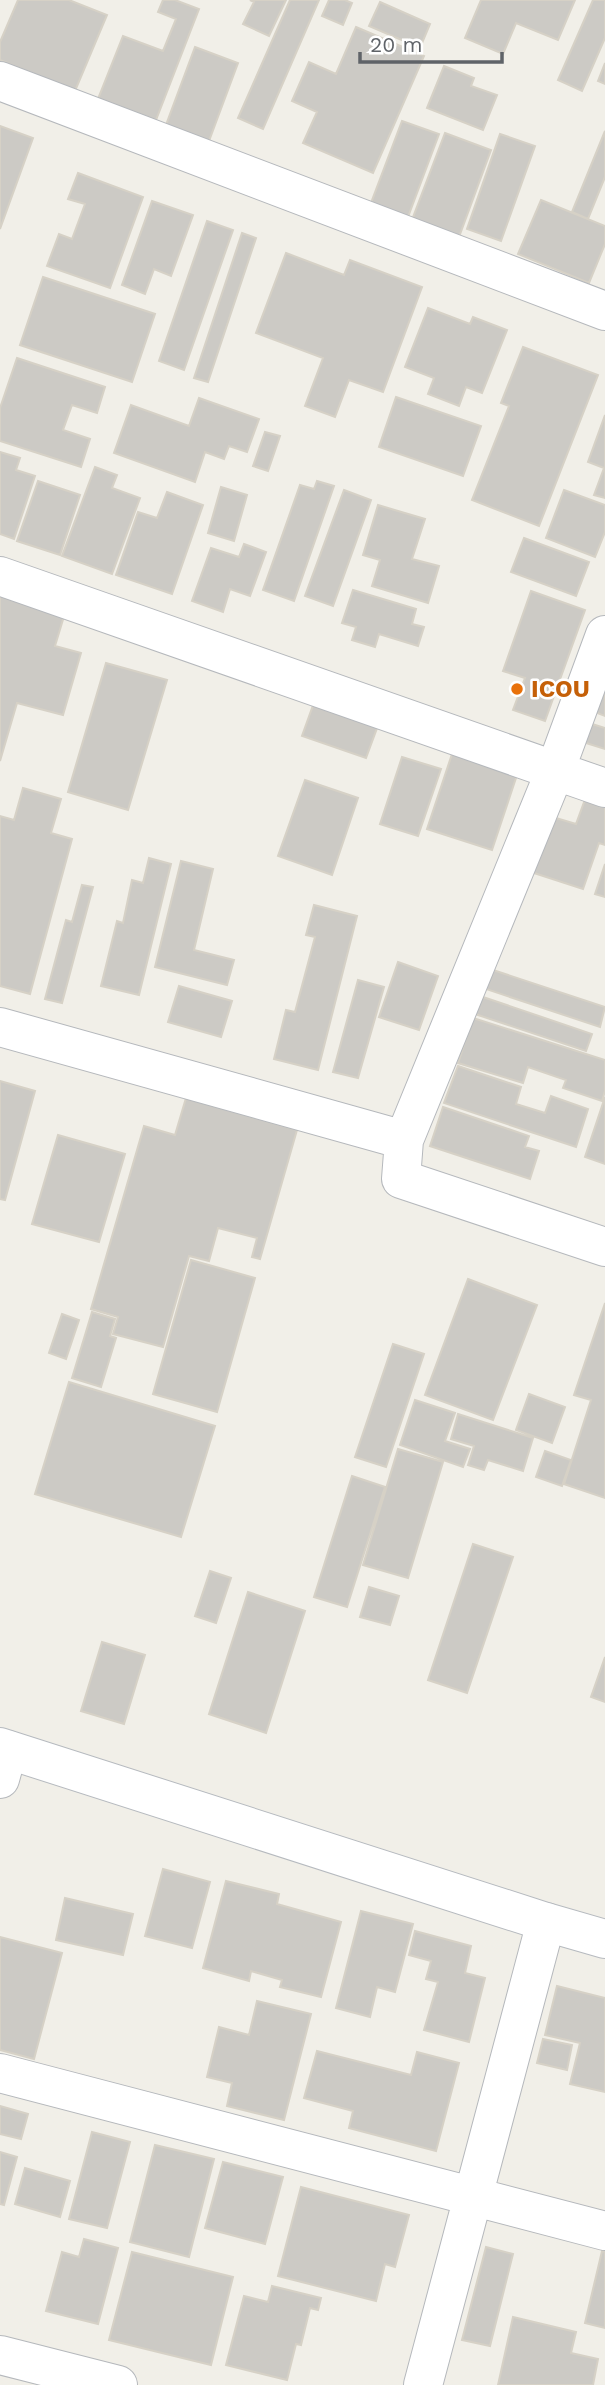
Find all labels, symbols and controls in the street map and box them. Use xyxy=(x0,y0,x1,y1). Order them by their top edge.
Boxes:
scale bar xyxy=(360,21,502,65)
text: 20 m xyxy=(370,32,422,57)
place label: ICOU xyxy=(531,675,590,703)
marker: ICOU xyxy=(509,681,525,697)

